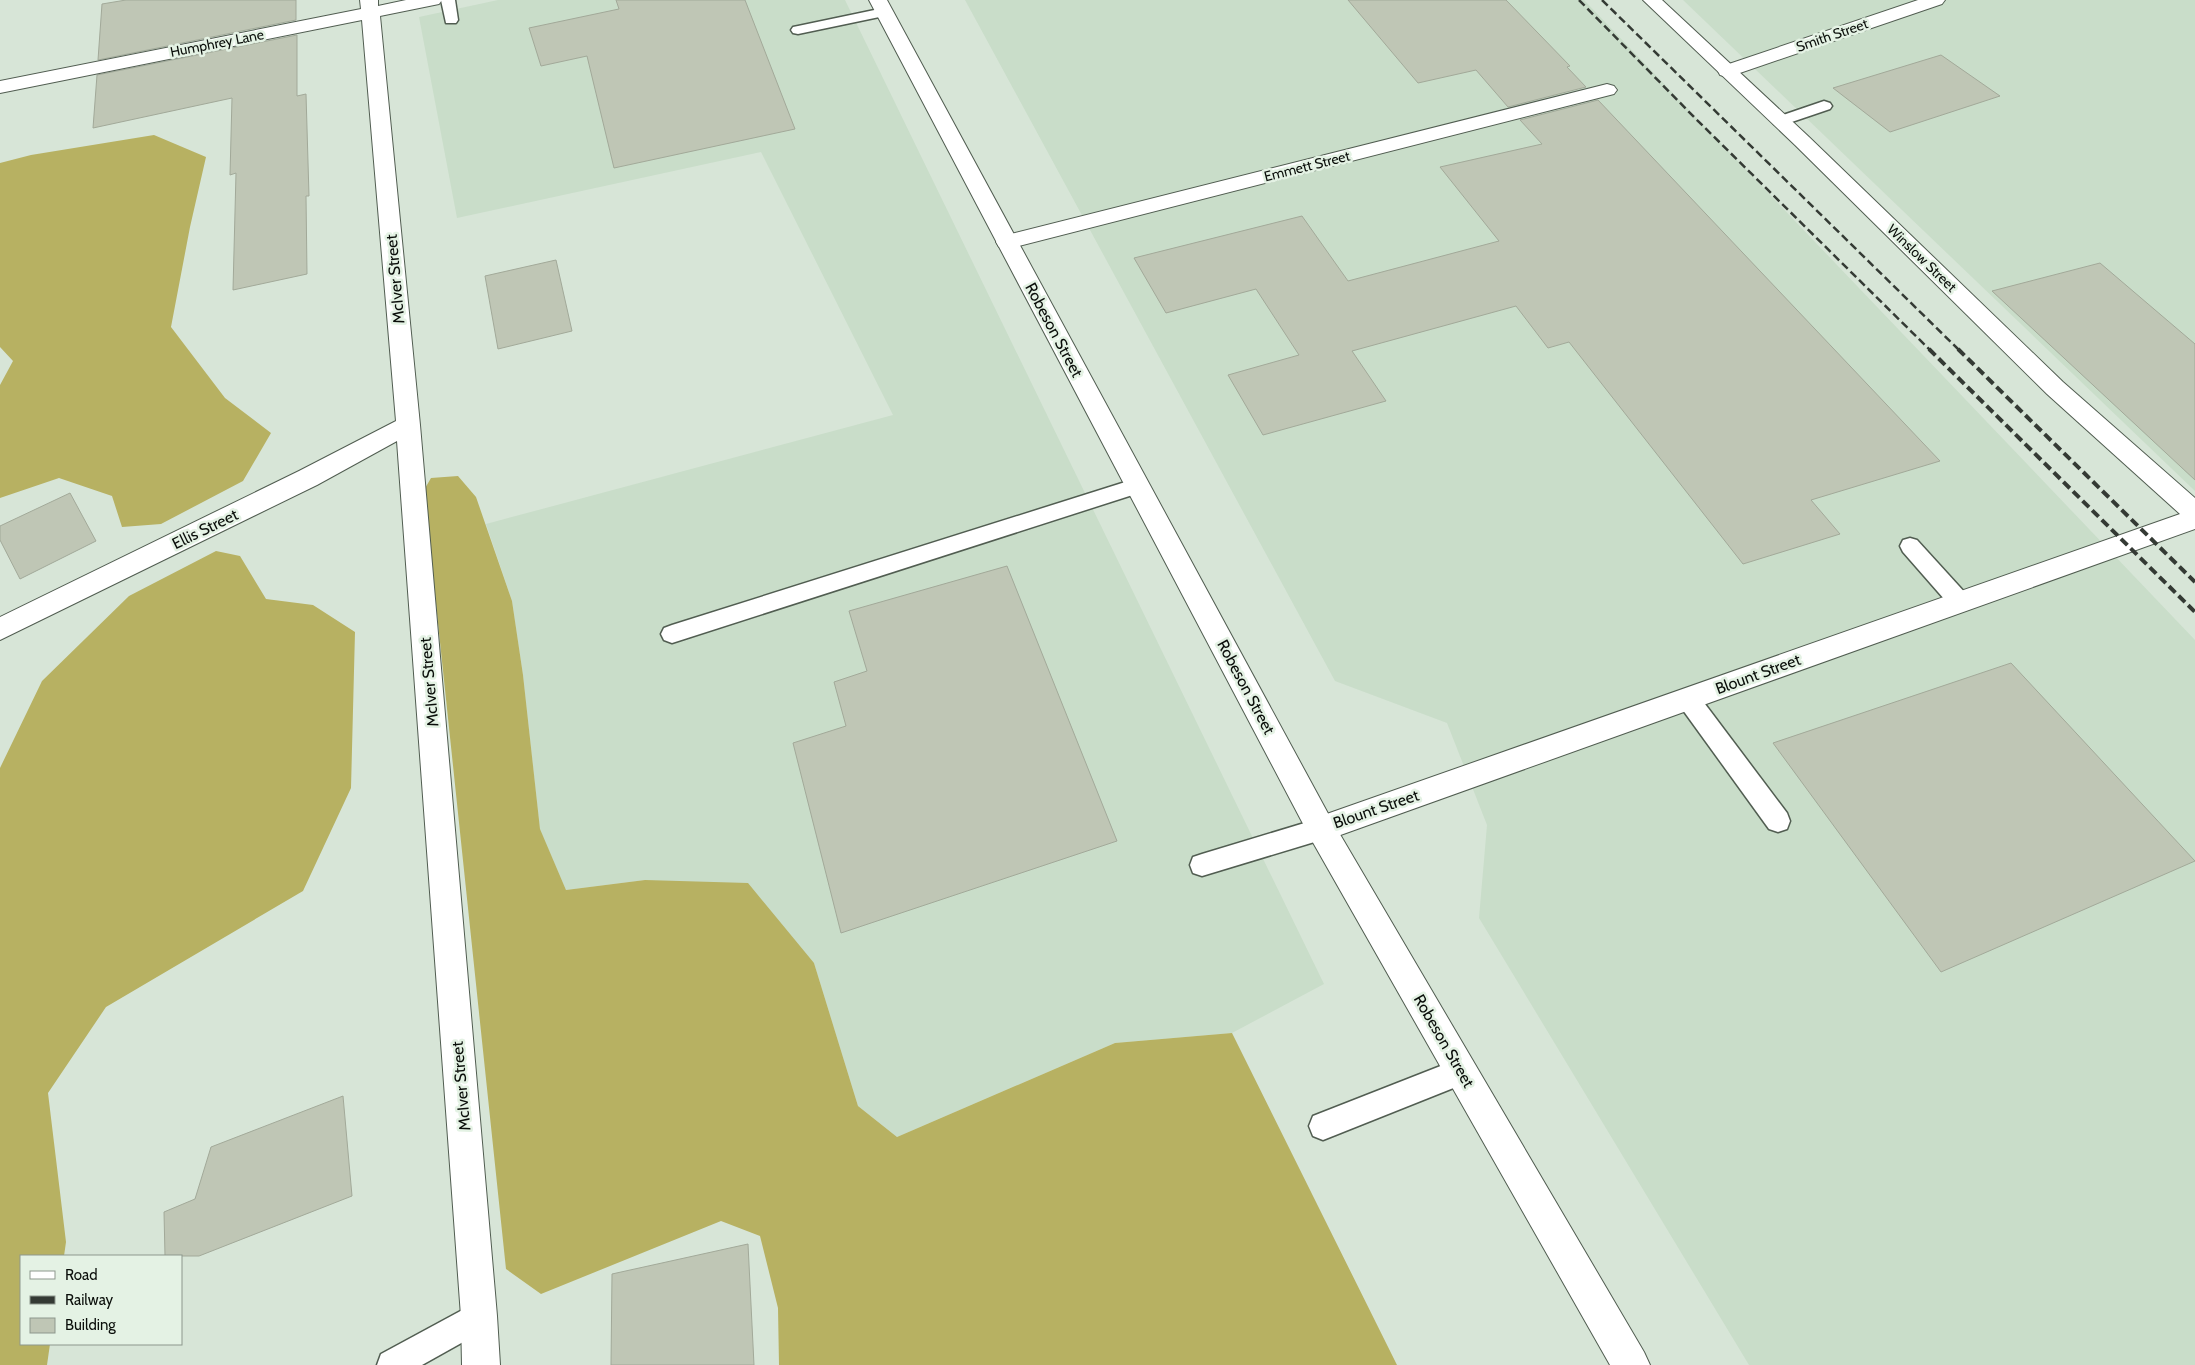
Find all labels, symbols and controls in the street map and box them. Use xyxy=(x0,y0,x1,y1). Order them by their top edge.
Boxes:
street label: Smith Street xyxy=(1794,14,1871,56)
street label: Humphrey Lane xyxy=(169,25,265,61)
street label: Emmett Street xyxy=(1262,147,1352,185)
street label: Winslow Street xyxy=(1883,220,1961,296)
street label: McIver Street xyxy=(382,233,408,324)
street label: Robeson Street xyxy=(1021,279,1087,381)
street label: Ellis Street xyxy=(169,505,242,553)
street label: McIver Street xyxy=(416,636,442,727)
street label: Robeson Street xyxy=(1213,636,1279,738)
street label: Blount Street xyxy=(1713,650,1804,698)
street label: Blount Street xyxy=(1331,785,1422,833)
street label: Robeson Street xyxy=(1410,991,1479,1091)
street label: McIver Street xyxy=(448,1040,474,1131)
legend xyxy=(20,1255,182,1345)
text: Road xyxy=(65,1266,98,1284)
text: Railway xyxy=(65,1291,114,1309)
text: Building xyxy=(65,1316,116,1334)

